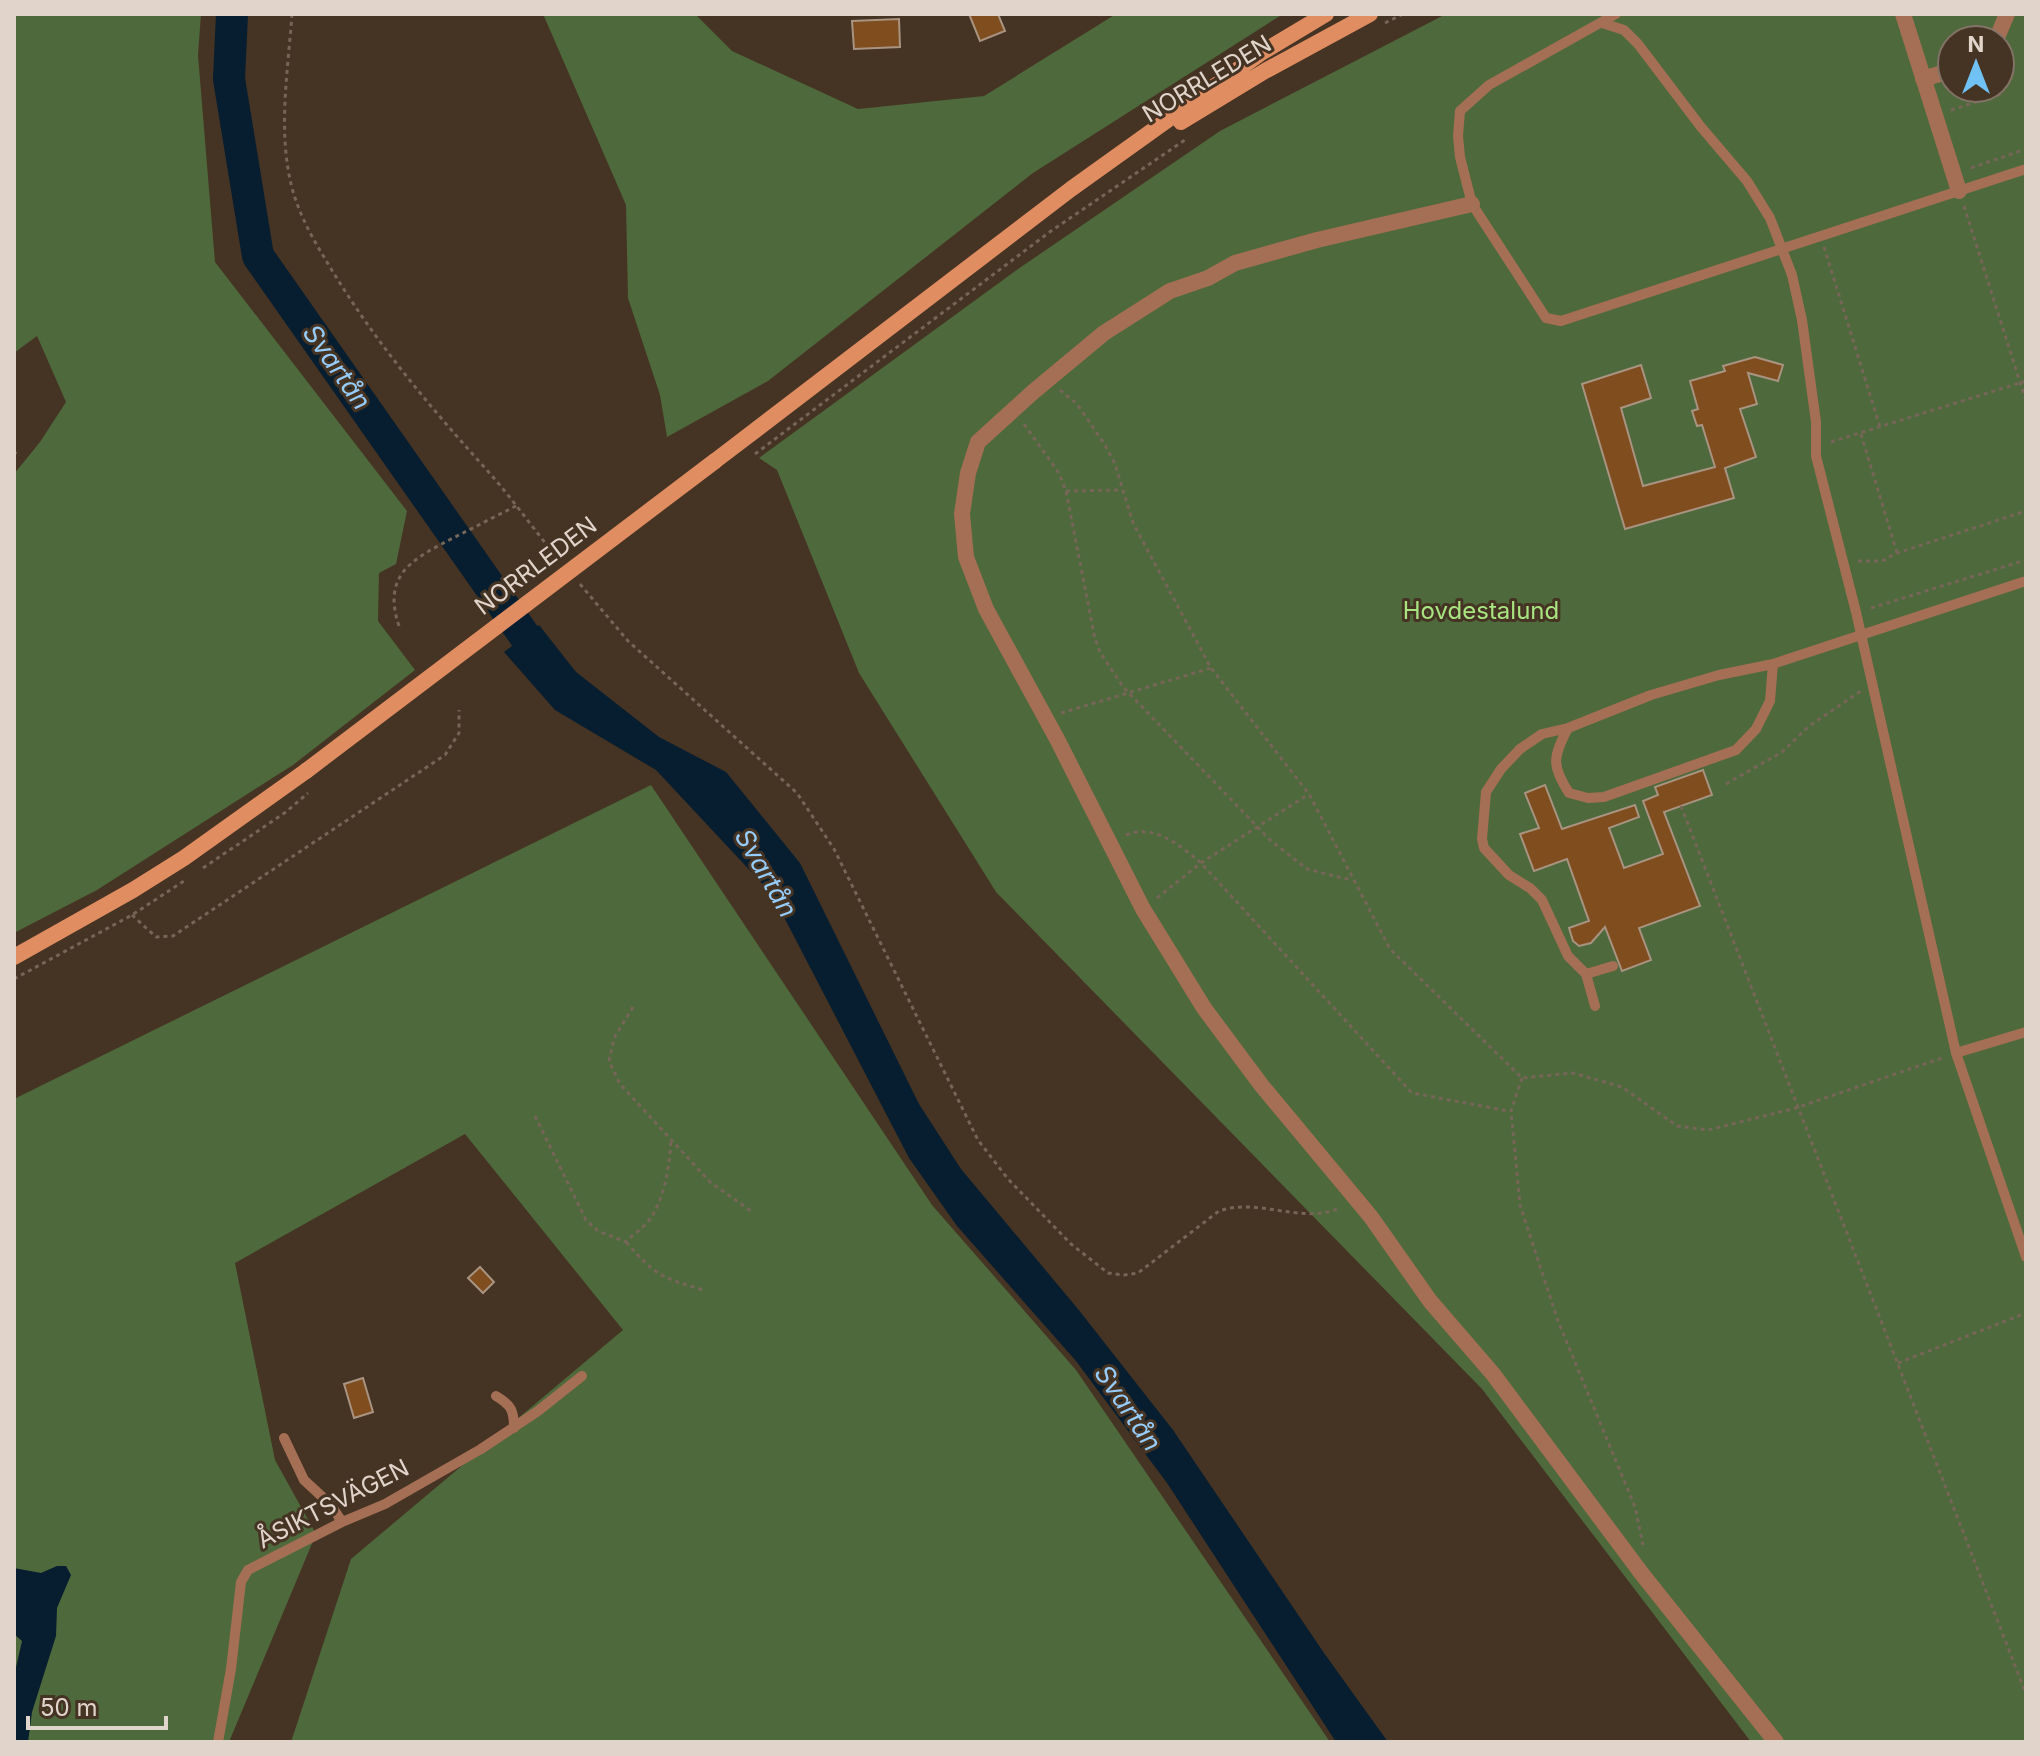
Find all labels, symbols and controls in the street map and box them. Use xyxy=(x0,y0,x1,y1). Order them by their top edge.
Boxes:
north arrow xyxy=(1936,24,2016,104)
street label: NORRLEDEN xyxy=(1137,29,1276,128)
text: N xyxy=(1968,31,1984,57)
water label: Svartån xyxy=(297,318,378,415)
street label: NORRLEDEN xyxy=(469,510,602,621)
park label: Hovdestalund xyxy=(1403,596,1559,625)
water label: Svartån xyxy=(729,823,804,922)
water label: Svartån xyxy=(1088,1359,1168,1457)
street label: ÅSIKTSVÄGEN xyxy=(251,1451,414,1554)
scale bar xyxy=(28,1680,166,1730)
text: 50 m xyxy=(40,1693,98,1722)

